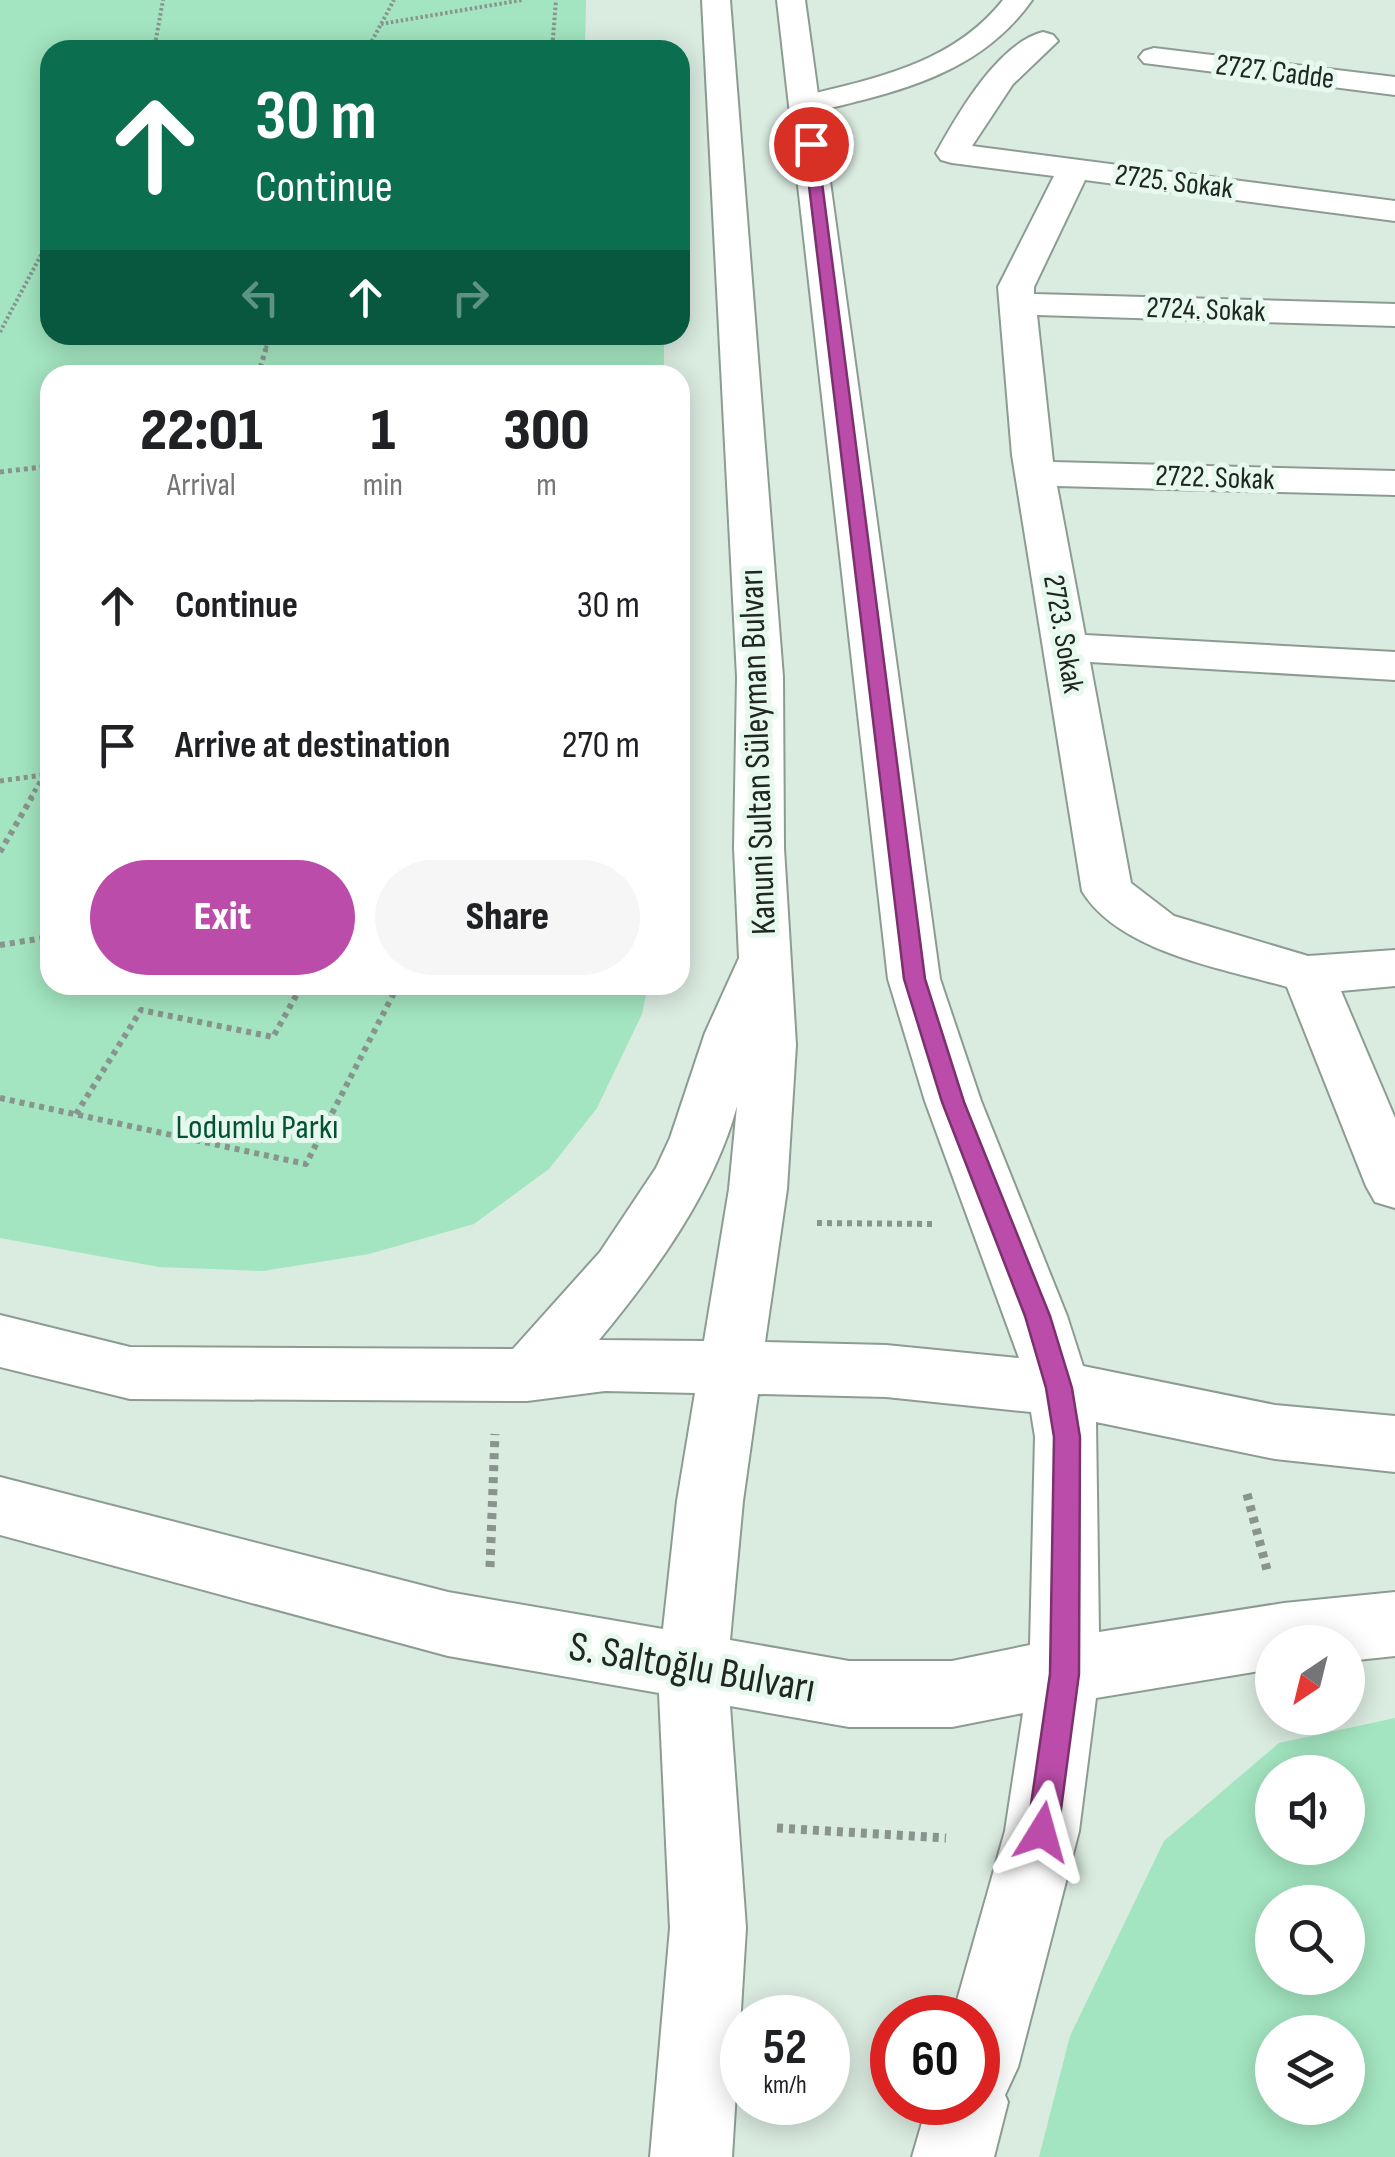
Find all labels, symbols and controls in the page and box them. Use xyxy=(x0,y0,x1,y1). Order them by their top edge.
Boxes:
street label: 2727. Cadde xyxy=(1214,47,1336,97)
text: 30 m xyxy=(255,75,377,159)
icon: ahead xyxy=(90,80,220,210)
pin xyxy=(769,102,854,187)
icon: arrive xyxy=(784,117,839,172)
street label: 2725. Sokak xyxy=(1113,157,1236,207)
text: Continue xyxy=(255,160,393,215)
icon: left xyxy=(233,270,288,325)
icon: ahead xyxy=(338,270,393,325)
icon: right xyxy=(443,270,498,325)
street label: 2724. Sokak xyxy=(1146,290,1267,330)
text: 22:01 xyxy=(140,395,263,467)
text: 1 xyxy=(371,395,395,467)
text: 300 xyxy=(503,395,590,467)
street label: 2722. Sokak xyxy=(1155,458,1276,498)
text: Arrival xyxy=(167,466,236,505)
text: min xyxy=(363,466,403,505)
text: m xyxy=(536,466,557,505)
street label: Kanuni Sultan Süleyman Bulvarı xyxy=(730,568,786,936)
street label: 2723. Sokak xyxy=(1035,572,1091,697)
icon: ahead xyxy=(90,578,145,633)
text: Continue xyxy=(175,583,298,628)
text: 30 m xyxy=(577,583,640,628)
icon: arrive xyxy=(90,718,145,773)
text: Arrive at destination xyxy=(175,723,450,768)
text: 270 m xyxy=(562,723,640,768)
button: Exit xyxy=(90,860,355,975)
button: Share xyxy=(375,860,640,975)
park label: Lodumlu Parkı xyxy=(175,1106,339,1149)
street label: S. Saltoğlu Bulvarı xyxy=(565,1621,819,1715)
north arrow xyxy=(1255,1625,1365,1735)
map controls xyxy=(1255,1625,1365,2125)
button: sound xyxy=(1255,1755,1365,1865)
position arrow xyxy=(990,1780,1094,1884)
button: search xyxy=(1255,1885,1365,1995)
speed limit sign: 60 xyxy=(870,1995,1000,2125)
button: layers xyxy=(1255,2015,1365,2125)
text: 52 xyxy=(763,2018,807,2078)
text: km/h xyxy=(763,2070,807,2101)

